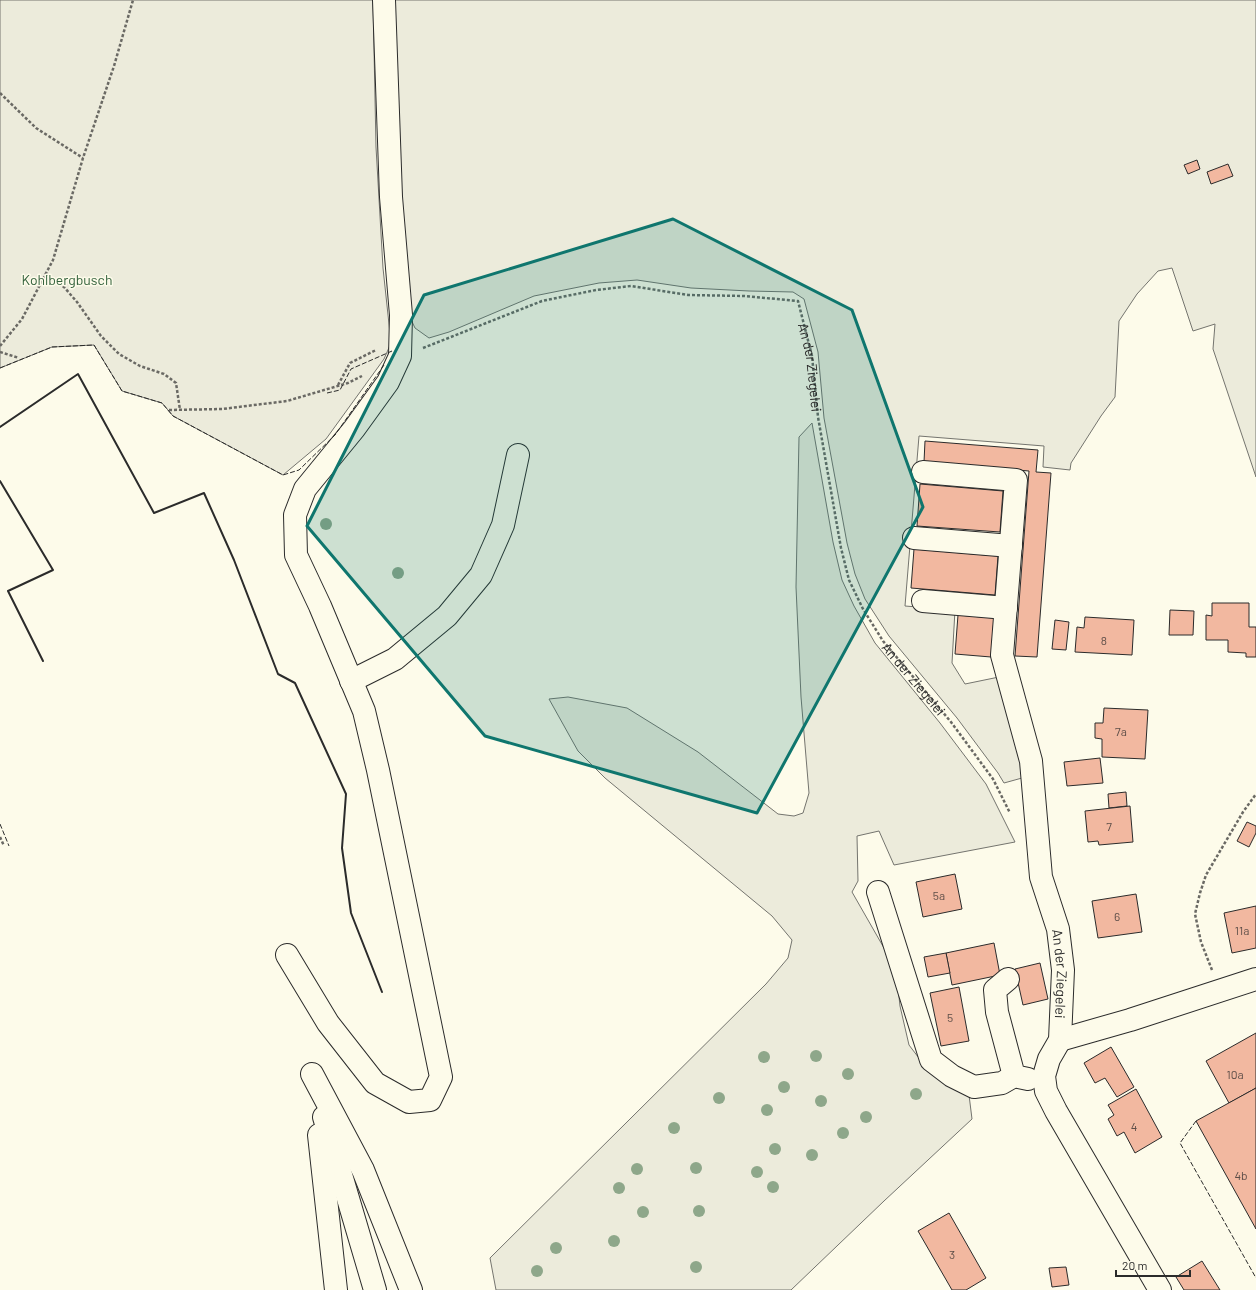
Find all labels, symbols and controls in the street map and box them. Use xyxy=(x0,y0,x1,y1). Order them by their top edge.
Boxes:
park label: Kohlbergbusch xyxy=(22,271,112,288)
street label: An der Ziegelei xyxy=(795,321,826,413)
house number: 8 xyxy=(1101,633,1107,647)
street label: An der Ziegelei xyxy=(879,638,950,718)
house number: 7a xyxy=(1115,724,1127,738)
house number: 7 xyxy=(1106,819,1112,833)
house number: 5a xyxy=(933,888,945,902)
house number: 6 xyxy=(1114,909,1120,923)
house number: 11a xyxy=(1235,923,1249,937)
street label: An der Ziegelei xyxy=(1050,928,1072,1019)
house number: 5 xyxy=(947,1010,953,1024)
house number: 10a xyxy=(1226,1067,1244,1081)
house number: 4 xyxy=(1131,1119,1137,1133)
house number: 4b xyxy=(1234,1168,1248,1182)
house number: 3 xyxy=(949,1247,955,1261)
scale bar xyxy=(1116,1252,1190,1278)
text: 20 m xyxy=(1122,1258,1148,1272)

